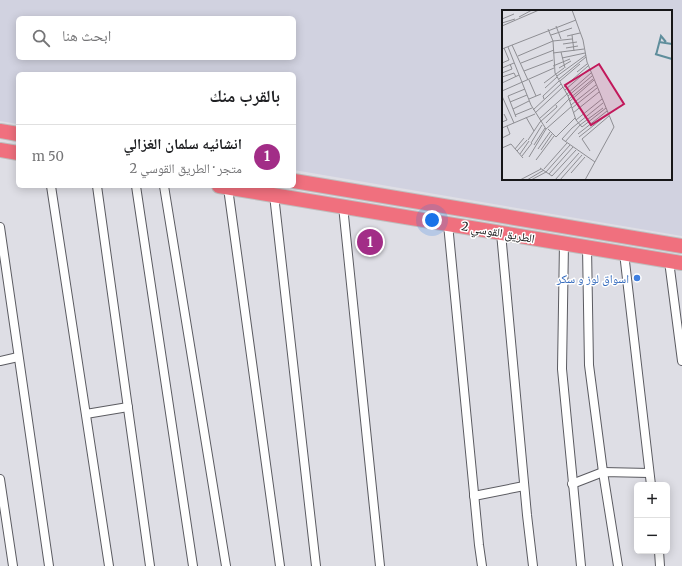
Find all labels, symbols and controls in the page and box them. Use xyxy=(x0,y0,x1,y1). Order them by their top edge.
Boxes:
inset map xyxy=(502,10,672,180)
search box xyxy=(16,16,296,60)
text: ابحث هنا xyxy=(62,26,111,45)
icon: search xyxy=(30,27,52,49)
text: بالقرب منك xyxy=(210,85,280,107)
text: انشائيه سلمان الغزالي xyxy=(123,134,242,153)
text: 50 m xyxy=(32,148,64,165)
text: 1 xyxy=(264,148,270,165)
text: متجر · الطريق القوسي 2 xyxy=(129,160,242,177)
your location xyxy=(422,210,442,230)
street label: الطريق القوسي 2 xyxy=(460,218,536,249)
pin: 1 xyxy=(357,227,383,257)
place label: اسواق لوز و سكر xyxy=(556,271,629,286)
marker: اسواق لوز و سكر xyxy=(632,273,642,283)
map controls xyxy=(634,482,670,554)
button: + xyxy=(634,482,670,518)
button: − xyxy=(634,518,670,554)

